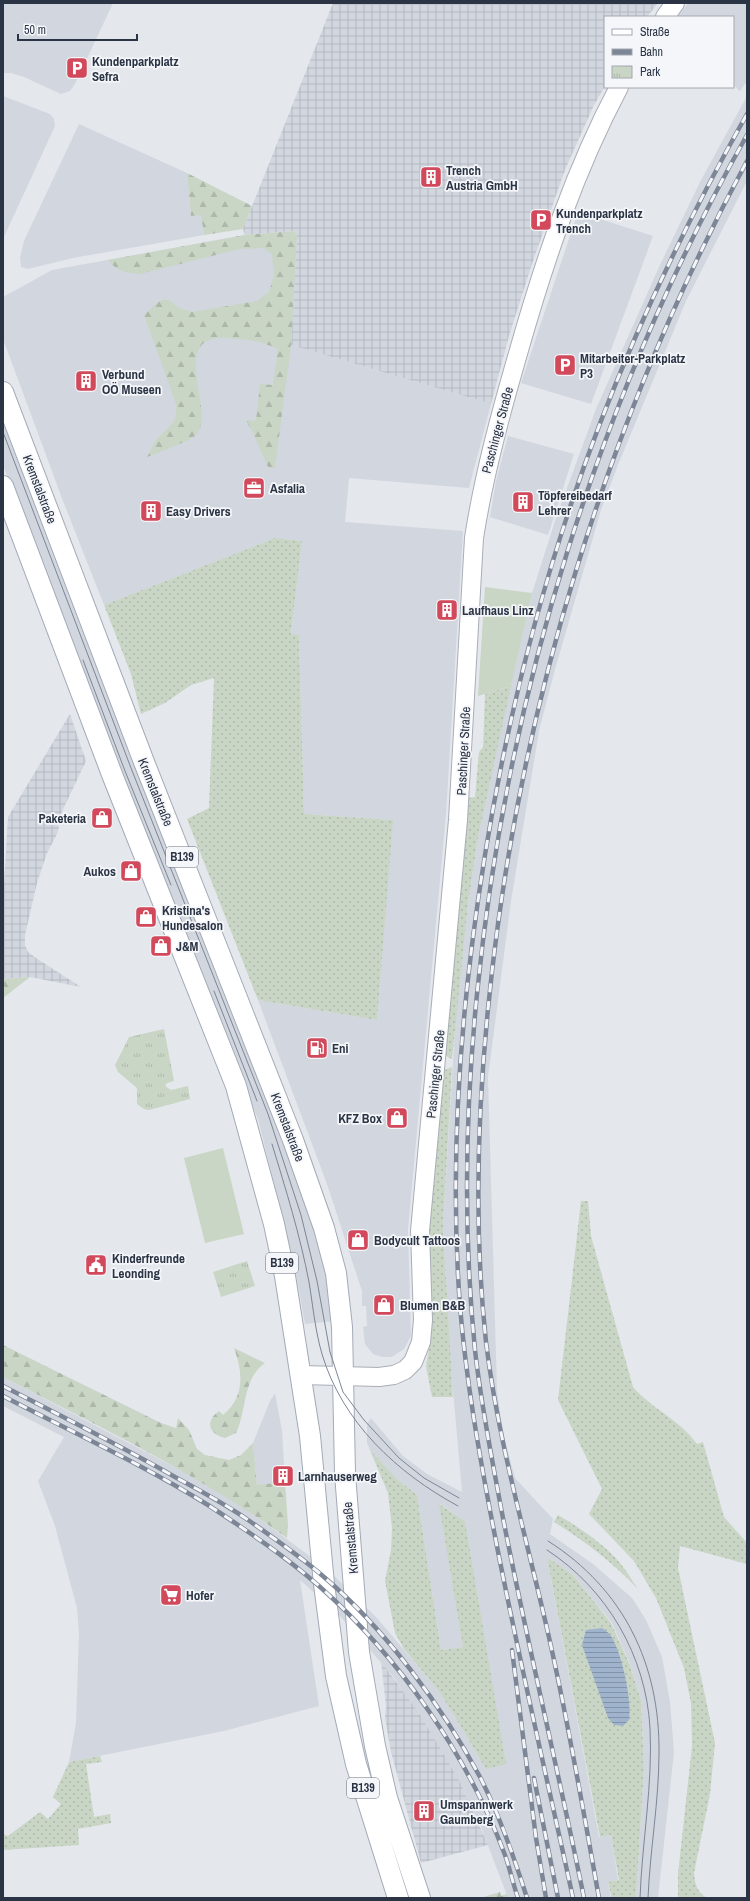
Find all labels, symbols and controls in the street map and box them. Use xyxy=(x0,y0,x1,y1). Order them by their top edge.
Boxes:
scale bar xyxy=(18,16,137,42)
legend xyxy=(604,16,734,88)
text: 50 m xyxy=(24,22,46,38)
text: Straße xyxy=(640,24,670,40)
text: Bahn xyxy=(640,44,663,60)
place label: Kundenparkplatz Sefra xyxy=(92,53,179,85)
parking icon: Kundenparkplatz Sefra xyxy=(64,55,90,81)
text: Park xyxy=(640,64,660,80)
place label: Trench Austria GmbH xyxy=(446,162,518,194)
building icon: Trench Austria GmbH xyxy=(418,164,444,190)
place label: Kundenparkplatz Trench xyxy=(556,205,643,237)
parking icon: Kundenparkplatz Trench xyxy=(528,207,554,233)
place label: Mitarbeiter-Parkplatz P3 xyxy=(580,350,686,382)
parking icon: Mitarbeiter-Parkplatz P3 xyxy=(552,352,578,378)
place label: Verbund OÖ Museen xyxy=(102,366,161,398)
building icon: Verbund OÖ Museen xyxy=(73,368,99,394)
street label: Paschinger Straße xyxy=(478,385,517,475)
street label: Kremstalstraße xyxy=(19,452,60,526)
office icon: Asfalia xyxy=(241,475,267,501)
place label: Asfalia xyxy=(270,480,305,497)
place label: Töpfereibedarf Lehrer xyxy=(538,487,612,519)
building icon: Töpfereibedarf Lehrer xyxy=(510,489,536,515)
building icon: Easy Drivers xyxy=(138,498,164,524)
place label: Easy Drivers xyxy=(166,503,231,520)
building icon: Laufhaus Linz xyxy=(434,597,460,623)
place label: Laufhaus Linz xyxy=(462,602,534,619)
street label: Paschinger Straße xyxy=(453,706,474,796)
street label: Kremstalstraße xyxy=(134,755,177,829)
shop icon: Paketeria xyxy=(89,805,115,831)
place label: Paketeria xyxy=(39,810,86,827)
road number: B139 xyxy=(166,847,198,867)
shop icon: Aukos xyxy=(118,858,144,884)
place label: Aukos xyxy=(83,863,116,880)
place label: Kristina's Hundesalon xyxy=(162,902,223,934)
shop icon: Kristina's Hundesalon xyxy=(133,904,159,930)
shop icon: J&M xyxy=(148,933,174,959)
place label: J&M xyxy=(176,938,199,955)
street label: Paschinger Straße xyxy=(422,1029,449,1119)
fuel station icon: Eni xyxy=(304,1035,330,1061)
place label: Eni xyxy=(332,1040,349,1057)
street label: Kremstalstraße xyxy=(267,1090,308,1164)
shop icon: KFZ Box xyxy=(384,1105,410,1131)
place label: KFZ Box xyxy=(338,1110,382,1127)
shop icon: Bodycult Tattoos xyxy=(345,1227,371,1253)
place label: Bodycult Tattoos xyxy=(374,1232,460,1249)
place label: Kinderfreunde Leonding xyxy=(112,1250,185,1282)
public building icon: Kinderfreunde Leonding xyxy=(83,1252,109,1278)
road number: B139 xyxy=(266,1253,298,1273)
shop icon: Blumen B&B xyxy=(371,1292,397,1318)
place label: Blumen B&B xyxy=(400,1297,465,1314)
building icon: Larnhauserweg xyxy=(270,1463,296,1489)
place label: Larnhauserweg xyxy=(298,1468,377,1485)
street label: Kremstalstraße xyxy=(339,1501,362,1575)
supermarket icon: Hofer xyxy=(158,1582,184,1608)
place label: Hofer xyxy=(186,1587,215,1604)
road number: B139 xyxy=(347,1778,379,1798)
place label: Umspannwerk Gaumberg xyxy=(440,1796,513,1828)
building icon: Umspannwerk Gaumberg xyxy=(411,1798,437,1824)

